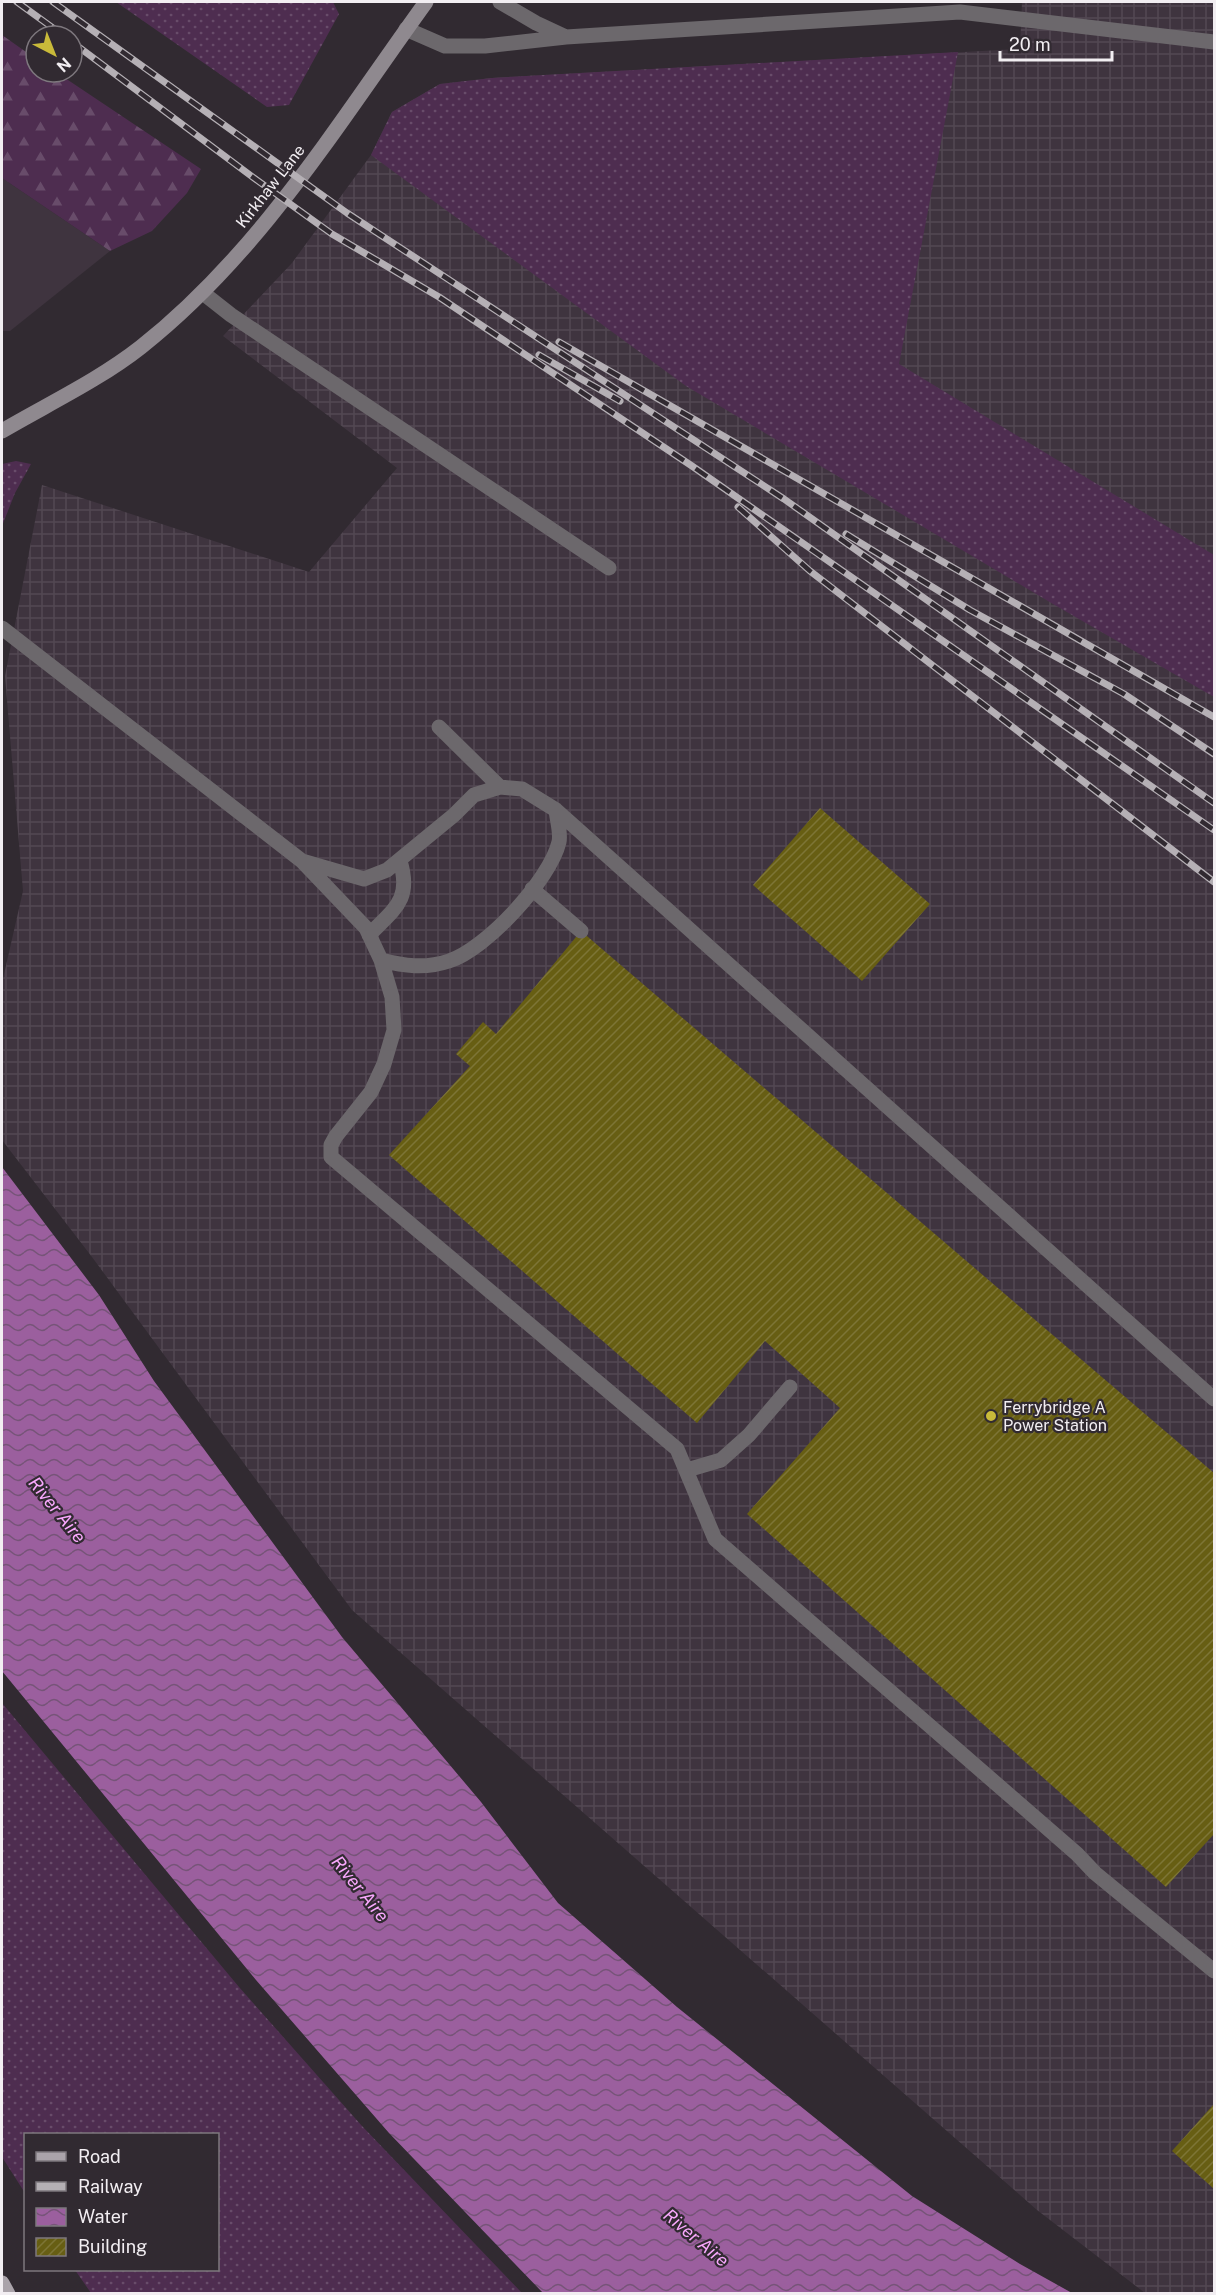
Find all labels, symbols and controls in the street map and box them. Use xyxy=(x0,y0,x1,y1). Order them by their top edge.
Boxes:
north arrow xyxy=(24,24,84,84)
scale bar xyxy=(1000,24,1112,62)
text: 20 m xyxy=(1009,34,1051,55)
text: N xyxy=(53,54,75,76)
street label: Kirkhaw Lane xyxy=(232,141,309,232)
place label: Ferrybridge A Power Station xyxy=(1003,1398,1107,1435)
marker: Ferrybridge A Power Station xyxy=(984,1409,998,1423)
water label: River Aire xyxy=(24,1472,90,1547)
water label: River Aire xyxy=(327,1851,393,1926)
legend xyxy=(24,2133,219,2271)
text: Road xyxy=(78,2146,121,2167)
text: Railway xyxy=(78,2176,143,2197)
water label: River Aire xyxy=(659,2204,733,2271)
text: Water xyxy=(78,2206,128,2227)
text: Building xyxy=(78,2236,147,2257)

